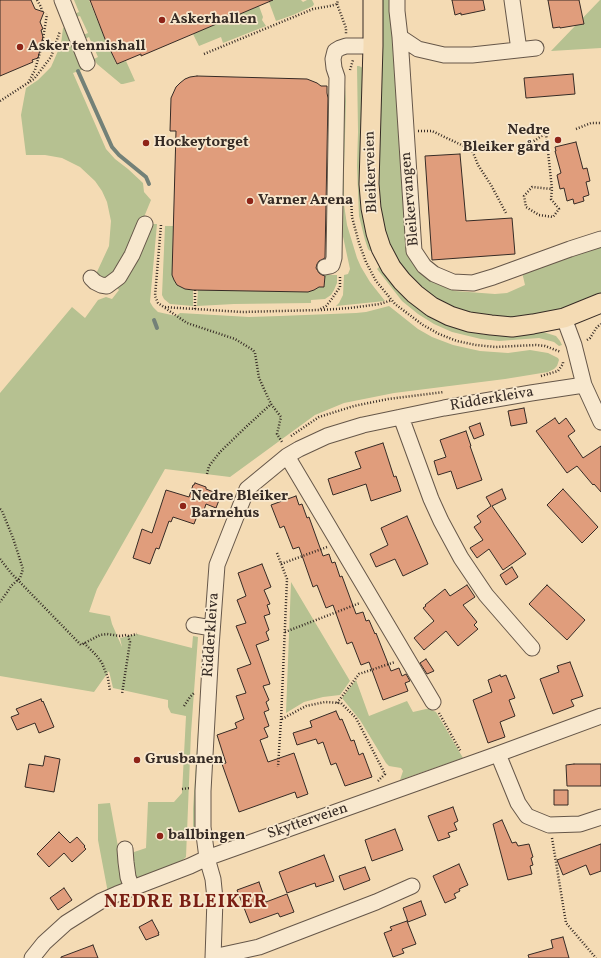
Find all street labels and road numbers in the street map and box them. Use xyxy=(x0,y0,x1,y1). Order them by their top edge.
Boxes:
street label: Bleikerveien xyxy=(362,131,382,213)
street label: Bleikervangen xyxy=(398,151,424,247)
street label: Ridderkleiva xyxy=(449,384,535,416)
street label: Ridderkleiva xyxy=(200,592,224,678)
street label: Skytterveien xyxy=(266,800,350,844)

